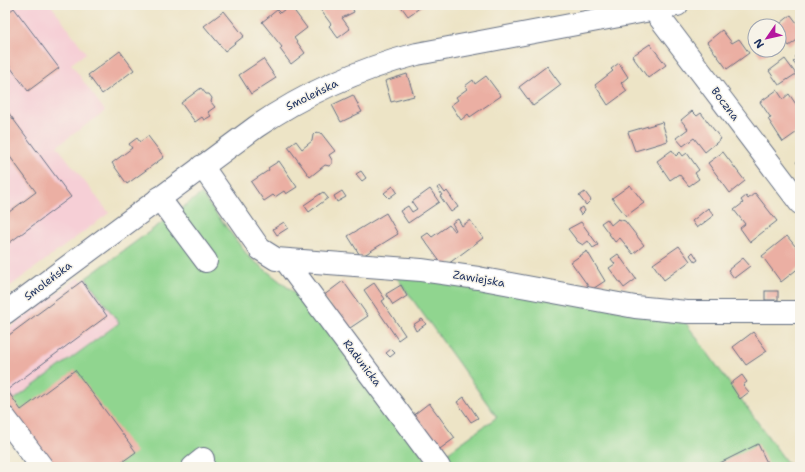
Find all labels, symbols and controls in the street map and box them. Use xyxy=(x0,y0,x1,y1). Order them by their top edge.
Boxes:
north arrow xyxy=(747,18,787,58)
text: N xyxy=(750,35,768,51)
street label: Smoleńska xyxy=(284,76,341,114)
street label: Boczna xyxy=(707,84,743,124)
street label: Smoleńska xyxy=(21,258,75,304)
street label: Zawiejska xyxy=(452,267,506,291)
street label: Radunicka xyxy=(339,337,385,390)

